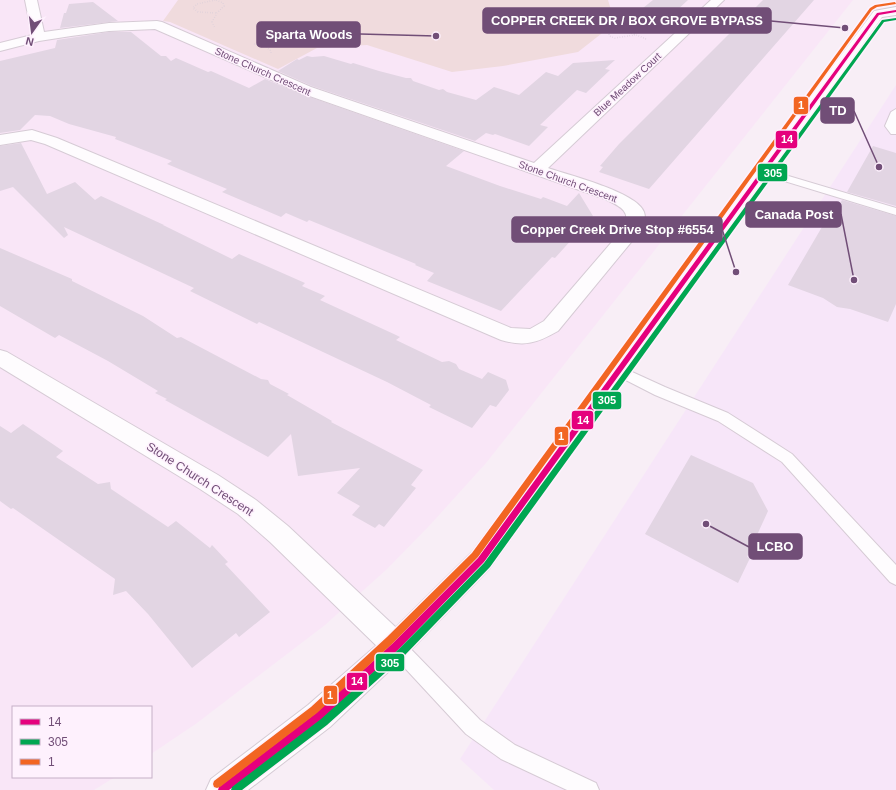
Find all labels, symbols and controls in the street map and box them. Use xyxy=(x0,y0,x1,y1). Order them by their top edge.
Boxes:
callout: COPPER CREEK DR / BOX GROVE BYPASS xyxy=(483,8,771,33)
north arrow xyxy=(12,12,52,52)
text: COPPER CREEK DR / BOX GROVE BYPASS xyxy=(491,13,763,28)
callout: Sparta Woods xyxy=(257,22,360,47)
text: Sparta Woods xyxy=(265,27,353,42)
text: N xyxy=(24,35,35,48)
street label: Stone Church Crescent xyxy=(213,45,313,98)
street label: Blue Meadow Court xyxy=(591,50,663,118)
line badge: 1 xyxy=(793,96,809,115)
callout: TD xyxy=(821,98,854,123)
text: 1 xyxy=(798,99,804,111)
text: TD xyxy=(829,103,847,118)
line badge: 14 xyxy=(775,130,798,149)
text: 14 xyxy=(781,133,794,145)
street label: Stone Church Crescent xyxy=(517,159,619,204)
line badge: 305 xyxy=(757,163,788,182)
text: 305 xyxy=(764,167,782,179)
callout: Canada Post xyxy=(746,202,841,227)
text: Canada Post xyxy=(755,207,834,222)
callout: Copper Creek Drive Stop #6554 xyxy=(512,217,722,242)
text: Copper Creek Drive Stop #6554 xyxy=(520,222,715,237)
line badge: 305 xyxy=(592,391,622,410)
text: 305 xyxy=(598,394,616,406)
line badge: 14 xyxy=(571,410,594,430)
text: 14 xyxy=(577,414,590,426)
line badge: 1 xyxy=(554,426,569,446)
text: 1 xyxy=(558,430,564,442)
street label: Stone Church Crescent xyxy=(144,439,257,519)
callout: LCBO xyxy=(749,534,802,559)
text: LCBO xyxy=(757,539,793,554)
line badge: 305 xyxy=(375,653,405,672)
text: 305 xyxy=(381,657,399,669)
line badge: 14 xyxy=(346,672,368,691)
text: 14 xyxy=(351,675,364,687)
line badge: 1 xyxy=(323,685,338,705)
text: 1 xyxy=(327,689,333,701)
legend xyxy=(12,706,152,778)
text: 14 xyxy=(48,715,62,729)
text: 305 xyxy=(48,735,68,749)
text: 1 xyxy=(48,755,55,769)

